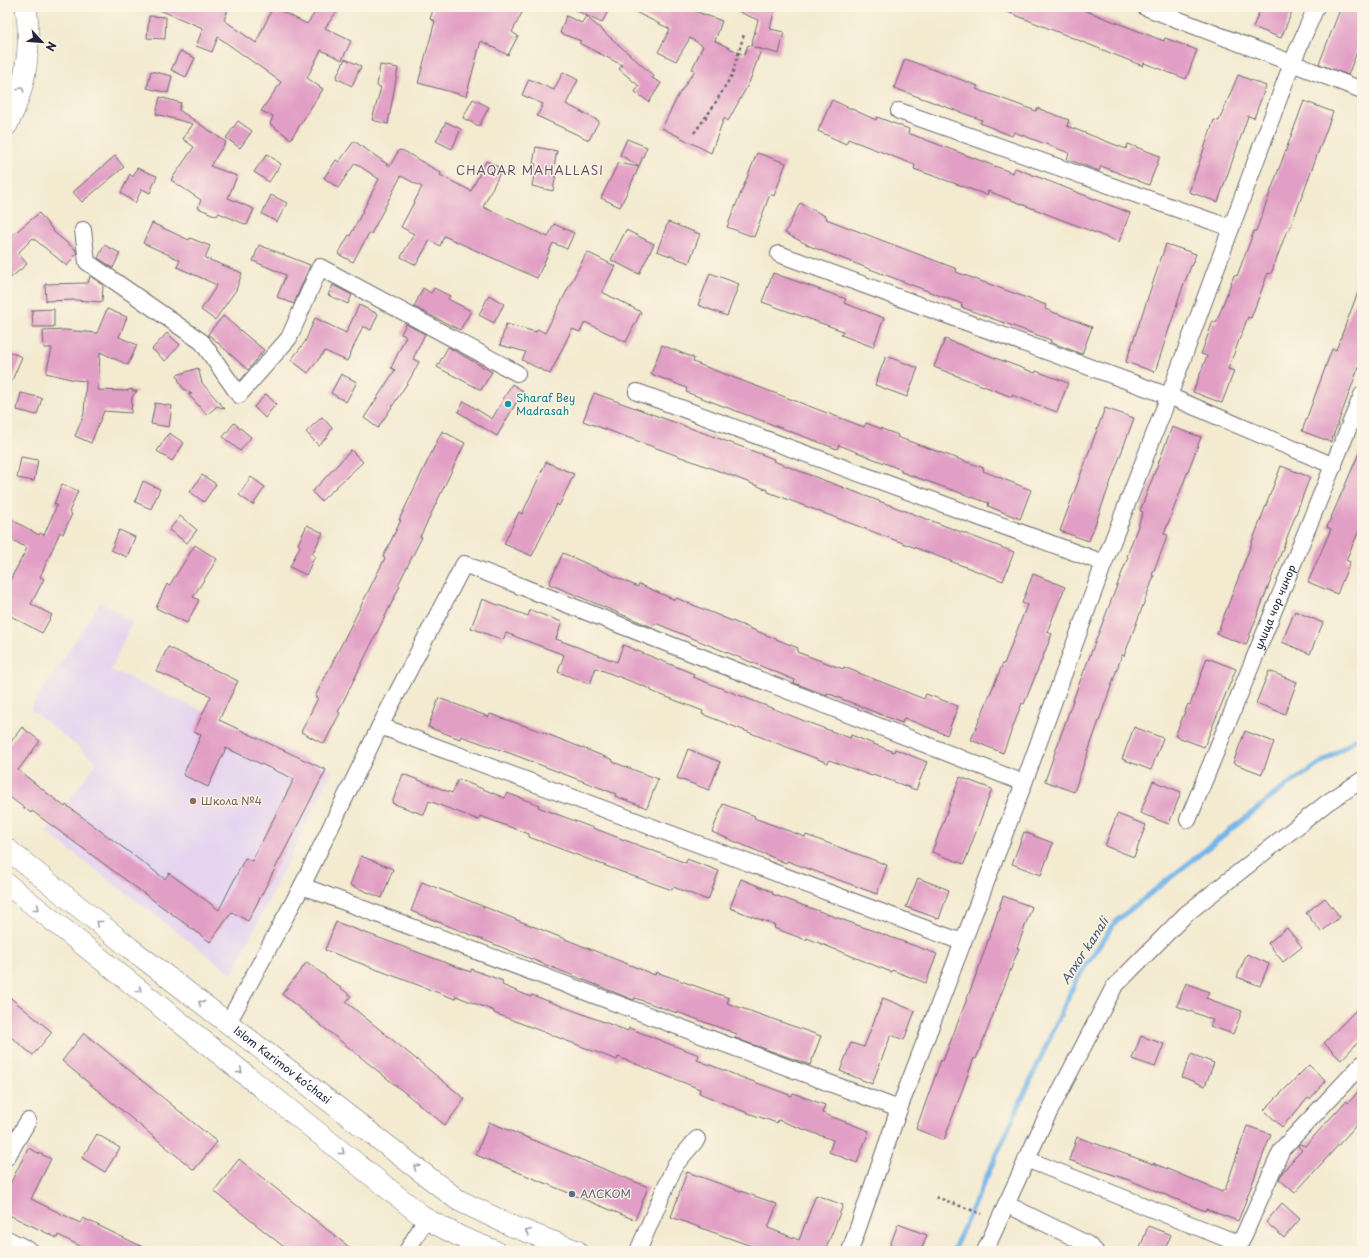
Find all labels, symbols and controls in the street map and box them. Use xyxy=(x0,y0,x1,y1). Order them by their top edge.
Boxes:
north arrow xyxy=(22,22,62,62)
text: N xyxy=(42,39,61,55)
one-way arrow xyxy=(16,86,25,93)
district label: CHAQAR MAHALLASI xyxy=(456,161,604,179)
place label: Sharaf Bey Madrasah xyxy=(516,389,575,419)
marker: Sharaf Bey Madrasah xyxy=(503,399,513,409)
street label: улица чор чинор xyxy=(1250,562,1300,652)
place label: Школа №4 xyxy=(201,792,262,809)
marker: Школа №4 xyxy=(188,796,198,806)
one-way arrow xyxy=(33,904,40,911)
water label: Anxor kanali xyxy=(1056,912,1114,987)
one-way arrow xyxy=(96,921,103,928)
one-way arrow xyxy=(134,985,141,992)
one-way arrow xyxy=(199,1000,206,1007)
street label: Islom Karimov ko‘chasi xyxy=(230,1022,335,1108)
one-way arrow xyxy=(236,1066,243,1073)
one-way arrow xyxy=(338,1147,345,1154)
one-way arrow xyxy=(413,1165,420,1172)
place label: АЛСКОМ xyxy=(580,1185,631,1202)
marker: АЛСКОМ xyxy=(567,1189,577,1199)
one-way arrow xyxy=(524,1228,531,1236)

